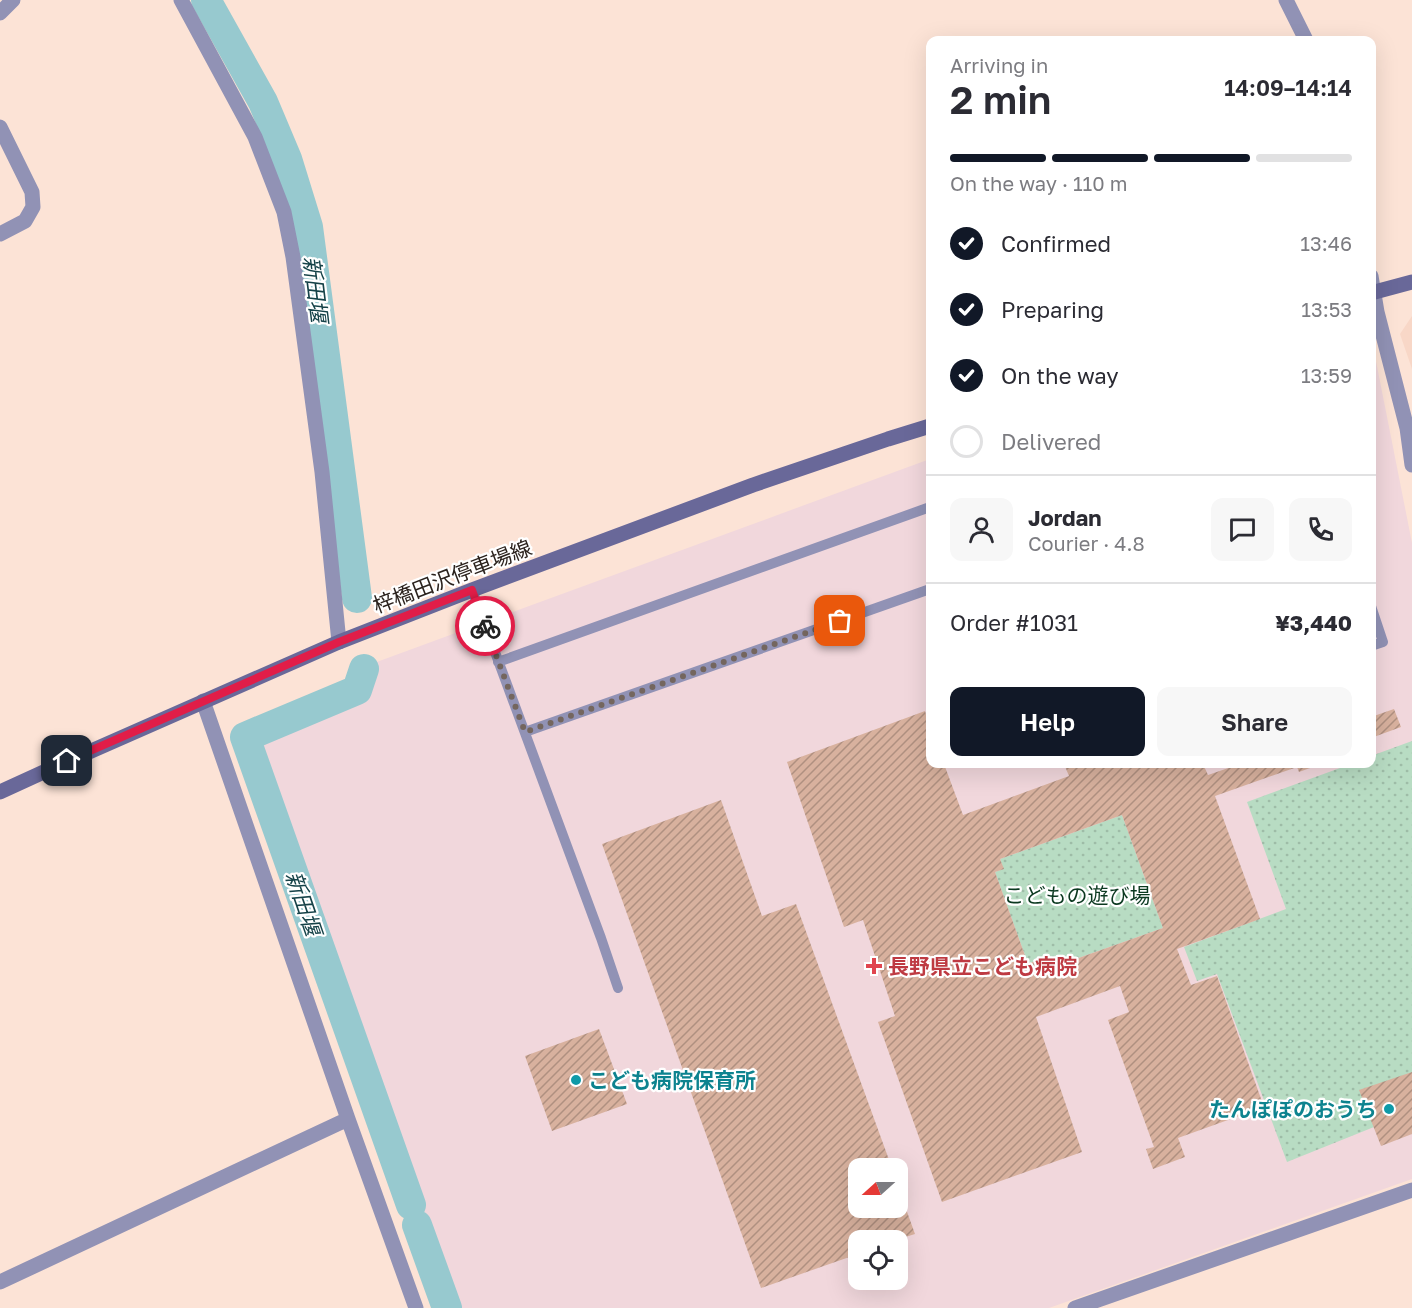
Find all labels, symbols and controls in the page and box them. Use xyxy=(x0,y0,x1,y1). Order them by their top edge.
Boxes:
text: Arriving in xyxy=(950,53,1048,77)
text: 14:09–14:14 xyxy=(1224,74,1352,101)
text: 2 min xyxy=(950,76,1051,123)
text: On the way · 110 m xyxy=(950,171,1127,195)
icon: check xyxy=(950,227,983,260)
text: Confirmed xyxy=(1001,230,1111,257)
text: 13:46 xyxy=(1300,231,1352,255)
water label: 新田堰 xyxy=(299,255,334,327)
icon: check xyxy=(950,293,983,326)
text: Preparing xyxy=(1001,296,1104,323)
text: 13:53 xyxy=(1301,297,1352,321)
icon: check xyxy=(950,359,983,392)
text: On the way xyxy=(1001,362,1119,389)
text: 13:59 xyxy=(1301,363,1352,387)
text: Delivered xyxy=(1001,428,1101,455)
button: person xyxy=(950,498,1013,561)
button: chat xyxy=(1211,498,1274,561)
button: phone xyxy=(1289,498,1352,561)
text: Jordan xyxy=(1028,504,1102,531)
text: Courier · 4.8 xyxy=(1028,531,1145,555)
street label: 梓橋田沢停車場線 xyxy=(369,534,535,618)
pin xyxy=(814,595,865,646)
courier xyxy=(455,596,515,656)
icon: bag xyxy=(823,604,856,637)
text: Order #1031 xyxy=(950,609,1078,636)
text: ¥3,440 xyxy=(1275,609,1352,636)
icon: bike xyxy=(469,610,502,643)
button: Help xyxy=(950,687,1145,756)
button: Share xyxy=(1157,687,1352,756)
pin xyxy=(41,735,92,786)
icon: home xyxy=(50,744,83,777)
water label: 新田堰 xyxy=(280,867,329,942)
park label: こどもの遊び場 xyxy=(1004,882,1151,908)
place label: 長野県立こども病院 xyxy=(888,953,1077,979)
marker: 長野県立こども病院 xyxy=(865,957,883,975)
place label: こども病院保育所 xyxy=(588,1067,756,1093)
marker: こども病院保育所 xyxy=(569,1073,583,1087)
place label: たんぽぽのおうち xyxy=(1209,1096,1377,1122)
marker: たんぽぽのおうち xyxy=(1382,1102,1396,1116)
north arrow xyxy=(848,1158,908,1218)
map controls xyxy=(848,1158,908,1290)
button: locate xyxy=(848,1230,908,1290)

